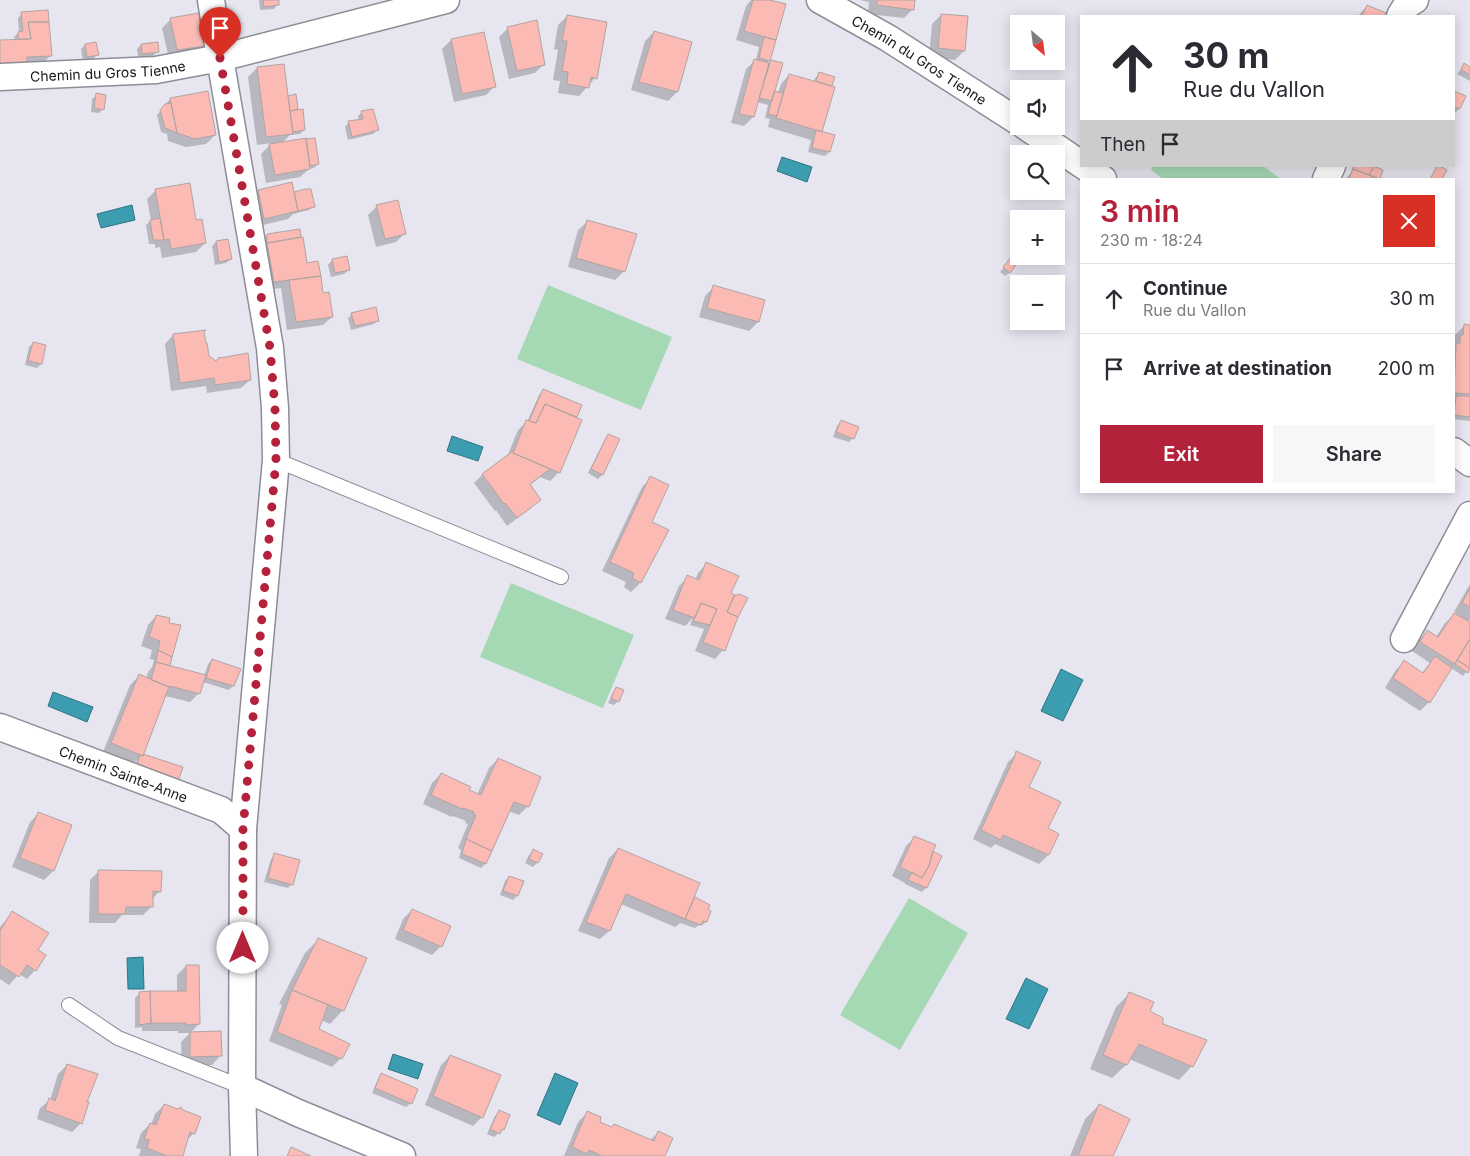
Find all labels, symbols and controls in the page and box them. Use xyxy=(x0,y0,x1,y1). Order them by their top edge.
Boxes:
pin xyxy=(199,7,241,58)
street label: Chemin du Gros Tienne xyxy=(849,11,990,108)
icon: arrive xyxy=(206,14,234,42)
north arrow xyxy=(1010,15,1065,70)
map controls xyxy=(1010,15,1065,330)
text: 30 m xyxy=(1183,34,1269,76)
icon: ahead xyxy=(1100,35,1165,100)
street label: Chemin du Gros Tienne xyxy=(30,56,187,84)
text: Rue du Vallon xyxy=(1183,76,1325,102)
button: sound xyxy=(1010,80,1065,135)
icon: arrive xyxy=(1156,130,1184,158)
text: Then xyxy=(1100,133,1146,156)
button: search xyxy=(1010,145,1065,200)
text: 3 min xyxy=(1100,193,1180,229)
button: close xyxy=(1383,195,1435,247)
button: + xyxy=(1010,210,1065,265)
text: 230 m · 18:24 xyxy=(1100,230,1203,250)
button: − xyxy=(1010,275,1065,330)
text: Continue xyxy=(1143,277,1228,300)
icon: ahead xyxy=(1100,285,1128,313)
text: 30 m xyxy=(1389,287,1435,310)
text: Rue du Vallon xyxy=(1143,300,1246,320)
icon: arrive xyxy=(1100,355,1128,383)
text: Arrive at destination xyxy=(1143,357,1332,380)
text: 200 m xyxy=(1377,357,1435,380)
button: Exit xyxy=(1100,425,1263,483)
button: Share xyxy=(1273,425,1435,483)
street label: Chemin Sainte-Anne xyxy=(57,742,190,805)
position arrow xyxy=(216,921,268,973)

